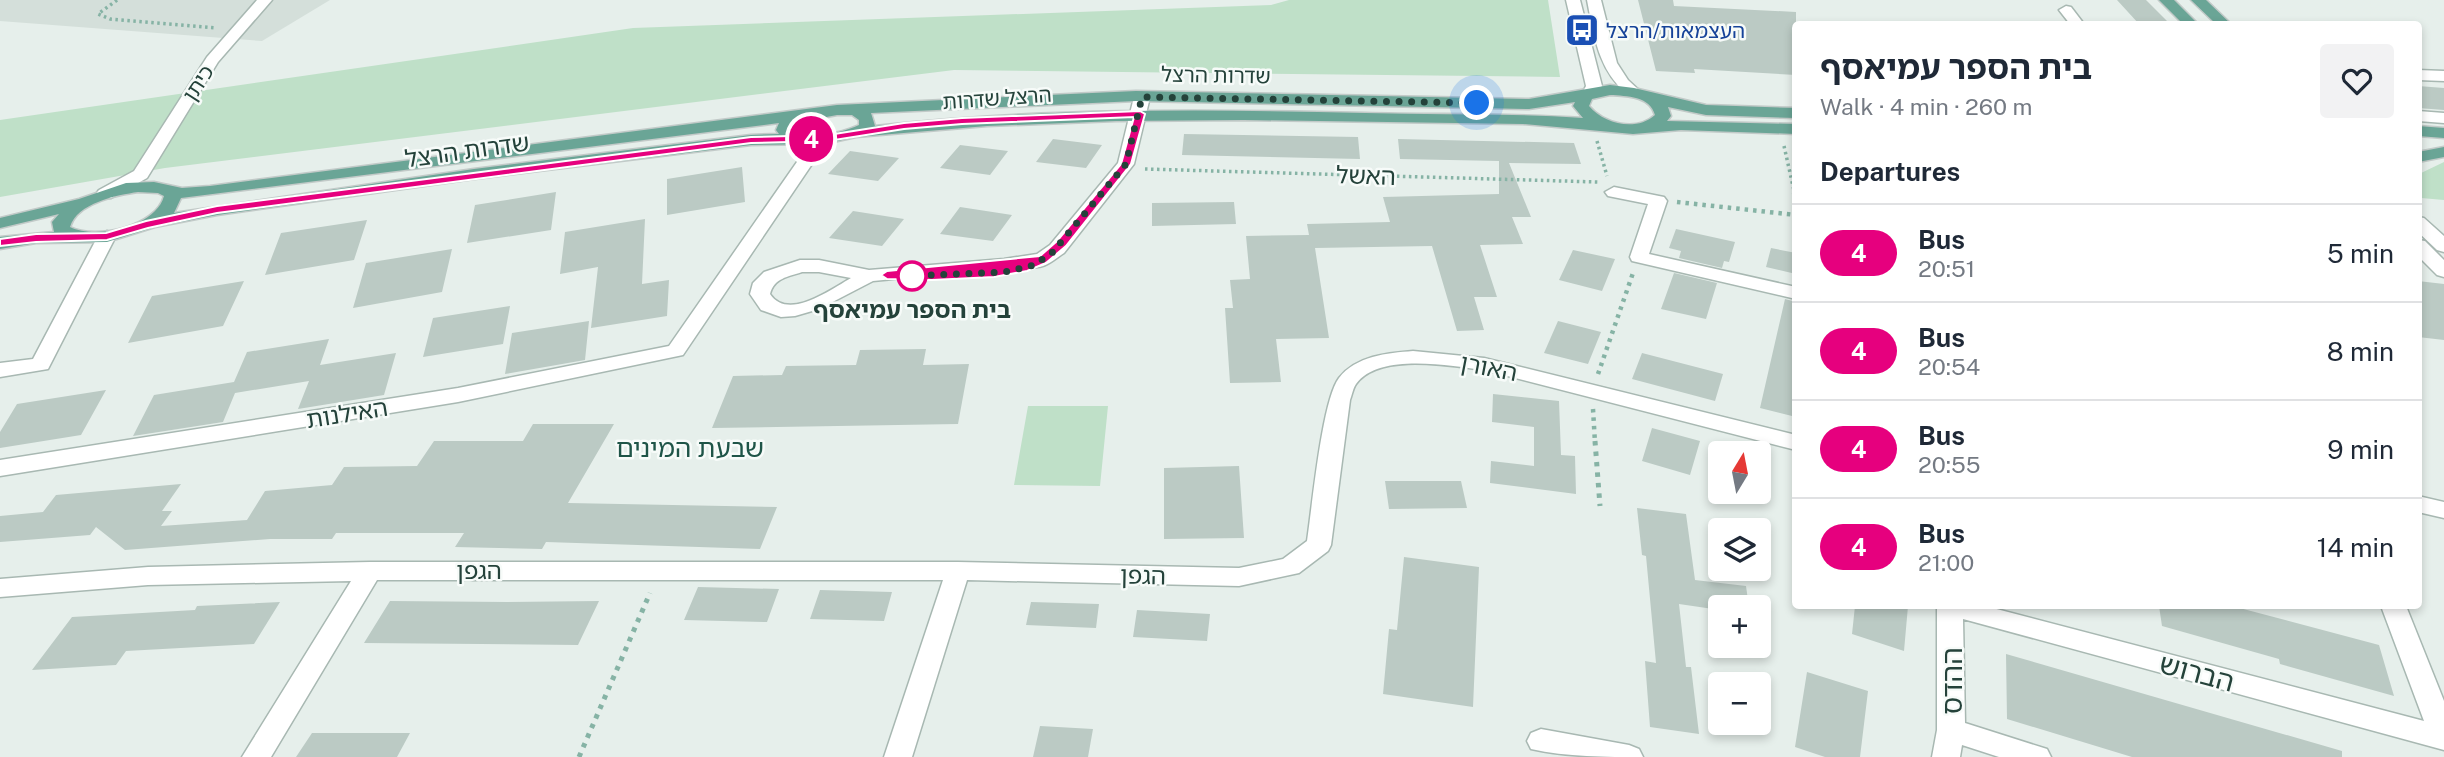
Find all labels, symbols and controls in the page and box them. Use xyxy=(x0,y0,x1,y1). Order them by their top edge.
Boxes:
bus stop icon: העצמאות/הרצל xyxy=(1563,11,1601,49)
place label: העצמאות/הרצל xyxy=(1606,18,1745,43)
button: heart xyxy=(2320,44,2394,118)
text: בית הספר עמיאסף xyxy=(1820,48,2092,86)
street label: כיתן xyxy=(177,60,219,106)
street label: שדרות הרצל xyxy=(1161,62,1271,88)
street label: הרצל שדרות xyxy=(941,82,1053,114)
your location xyxy=(1459,85,1494,120)
text: Walk · 4 min · 260 m xyxy=(1820,93,2033,120)
line badge: 4 xyxy=(788,116,834,162)
text: 4 xyxy=(803,125,819,153)
street label: שדרות הרצל xyxy=(403,127,531,173)
text: Departures xyxy=(1820,156,1960,187)
street label: האשל xyxy=(1336,160,1396,190)
text: Bus xyxy=(1918,224,1965,255)
text: 5 min xyxy=(2327,238,2394,269)
text: 4 xyxy=(1851,239,1866,267)
text: 20:51 xyxy=(1918,255,1975,282)
marker: בית הספר עמיאסף xyxy=(897,261,927,291)
place label: בית הספר עמיאסף xyxy=(813,295,1011,323)
text: Bus xyxy=(1918,322,1965,353)
text: 8 min xyxy=(2327,336,2394,367)
text: 4 xyxy=(1851,337,1866,365)
street label: האורן xyxy=(1458,348,1520,386)
text: 20:54 xyxy=(1918,353,1980,380)
street label: האילנות xyxy=(304,393,390,433)
text: Bus xyxy=(1918,420,1965,451)
district label: שבעת המינים xyxy=(616,432,764,463)
text: 9 min xyxy=(2327,434,2394,465)
text: 4 xyxy=(1851,435,1866,463)
north arrow xyxy=(1708,441,1771,504)
map controls xyxy=(1708,441,1771,735)
text: 20:55 xyxy=(1918,451,1980,478)
button: layers xyxy=(1708,518,1771,581)
text: Bus xyxy=(1918,518,1965,549)
text: 14 min xyxy=(2317,532,2394,563)
text: 4 xyxy=(1851,533,1866,561)
text: 21:00 xyxy=(1918,549,1974,576)
street label: הגפן xyxy=(456,556,502,584)
street label: הגפן xyxy=(1120,561,1166,589)
button: + xyxy=(1708,595,1771,658)
street label: הברוש xyxy=(2156,646,2238,698)
street label: ההדס xyxy=(1935,647,1968,715)
button: − xyxy=(1708,672,1771,735)

